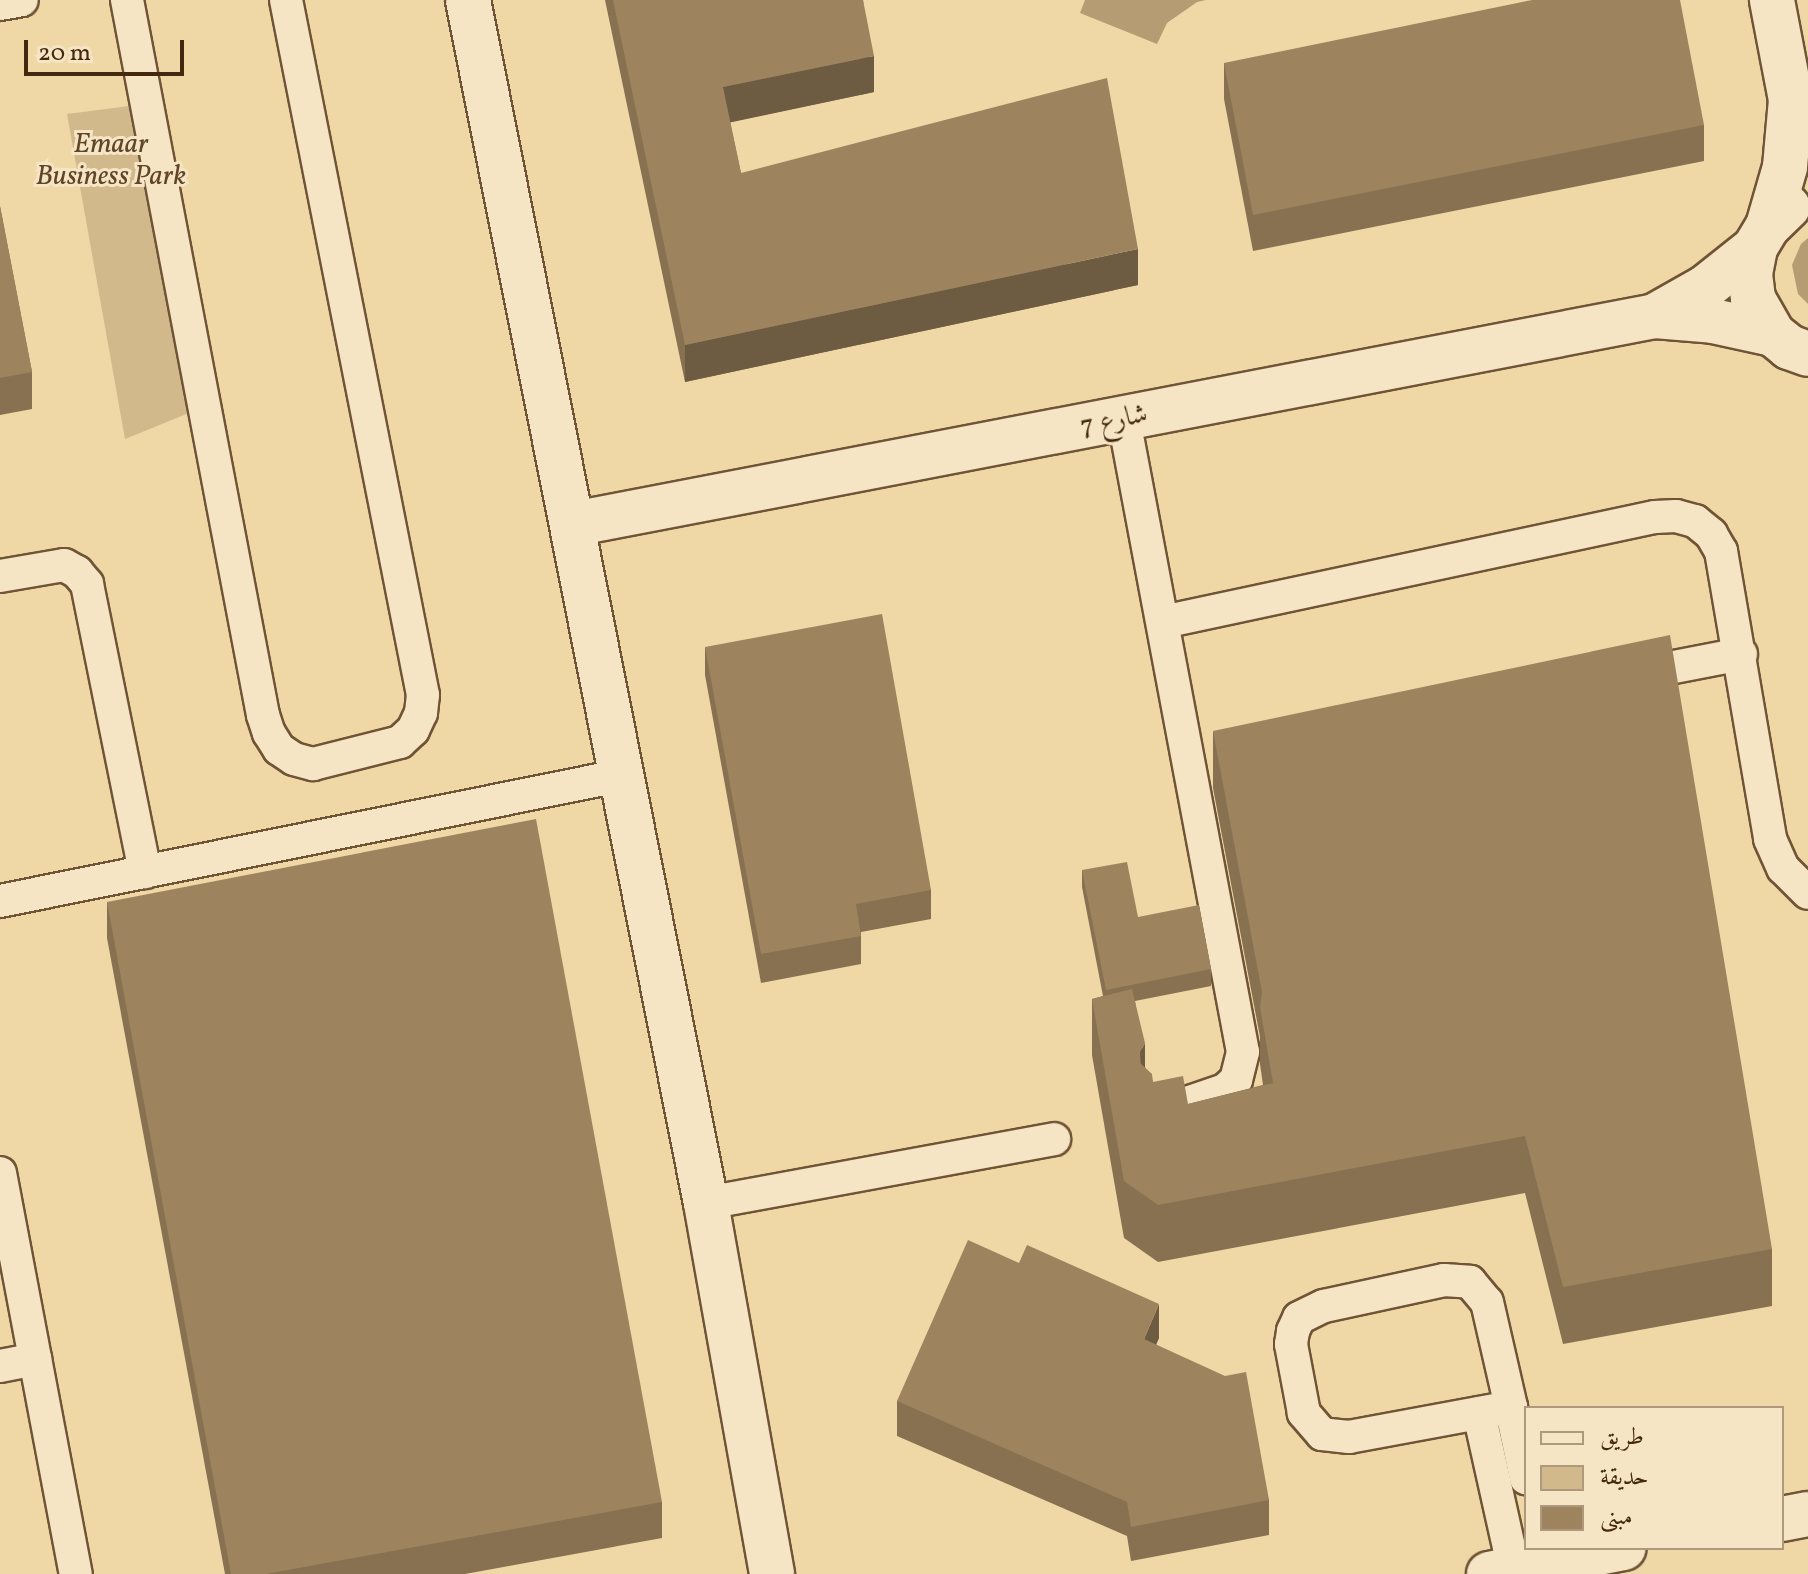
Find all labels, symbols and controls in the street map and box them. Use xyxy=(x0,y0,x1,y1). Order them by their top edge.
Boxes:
scale bar xyxy=(28,24,188,74)
text: 20 m xyxy=(38,37,91,71)
park label: Emaar Business Park xyxy=(36,128,186,194)
street label: شارع 7 xyxy=(1078,398,1150,444)
legend xyxy=(1524,1406,1784,1550)
text: طريق xyxy=(1600,1421,1644,1455)
text: حديقة xyxy=(1600,1461,1649,1495)
text: مبنى xyxy=(1600,1501,1633,1535)

